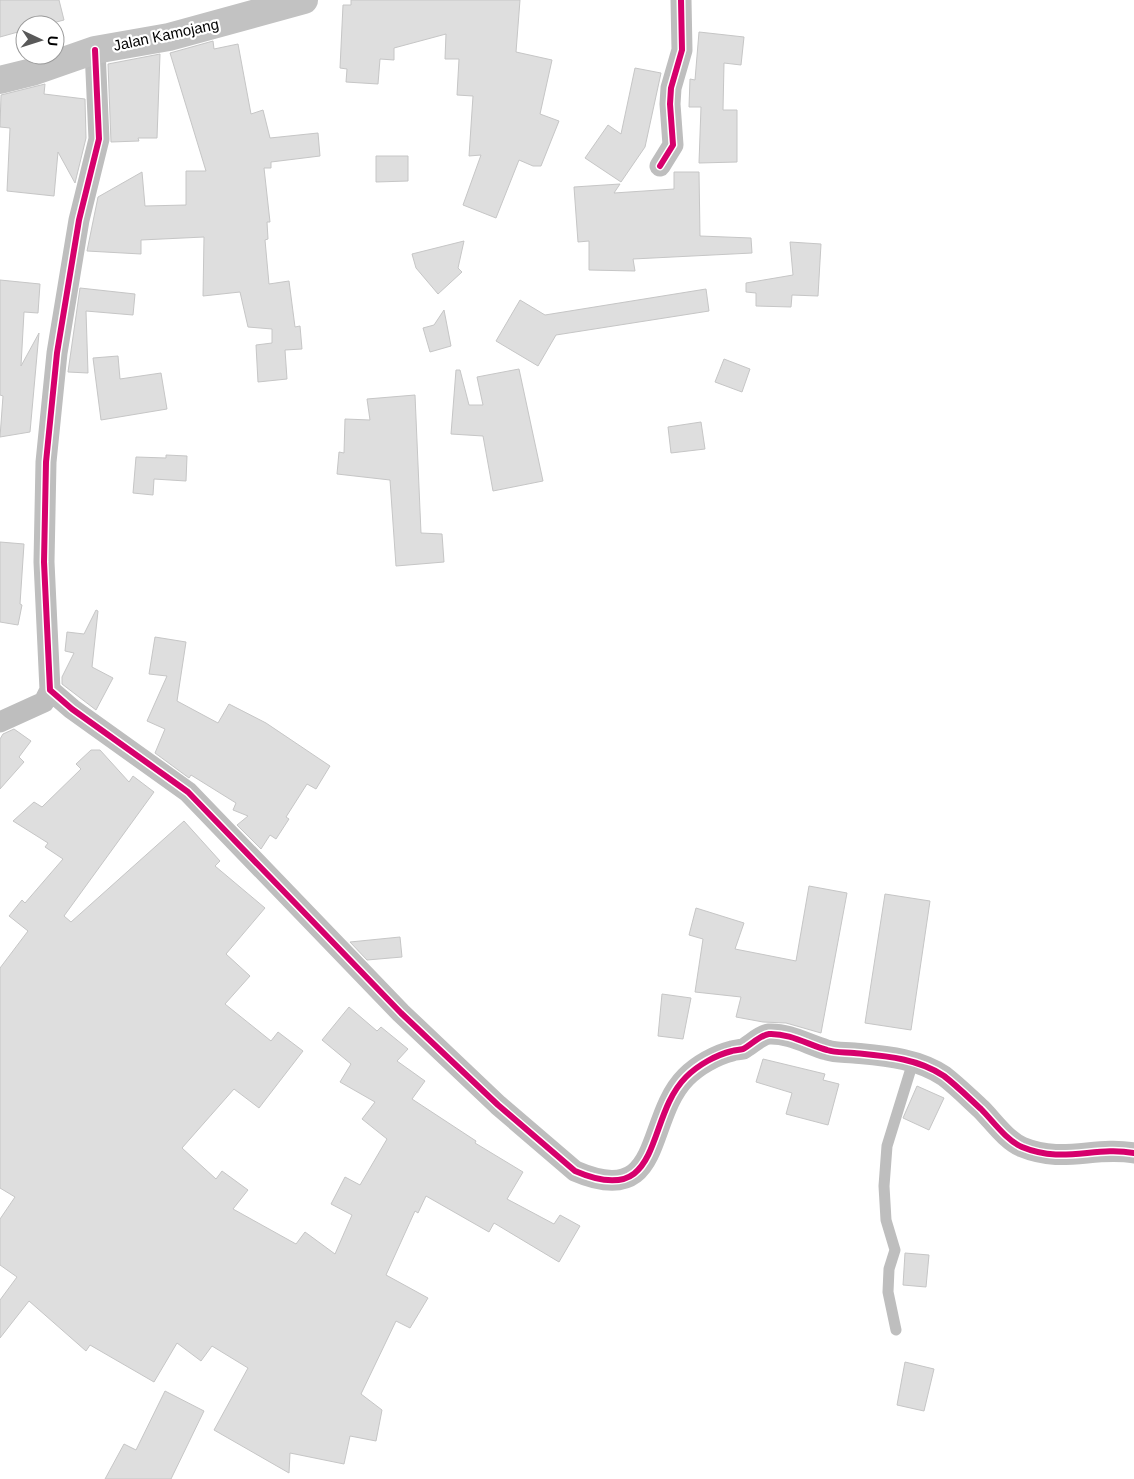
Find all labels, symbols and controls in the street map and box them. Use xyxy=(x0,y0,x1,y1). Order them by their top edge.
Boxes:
north arrow xyxy=(15,15,65,65)
street label: Jalan Kamojang xyxy=(112,15,220,54)
text: U xyxy=(45,35,61,47)

